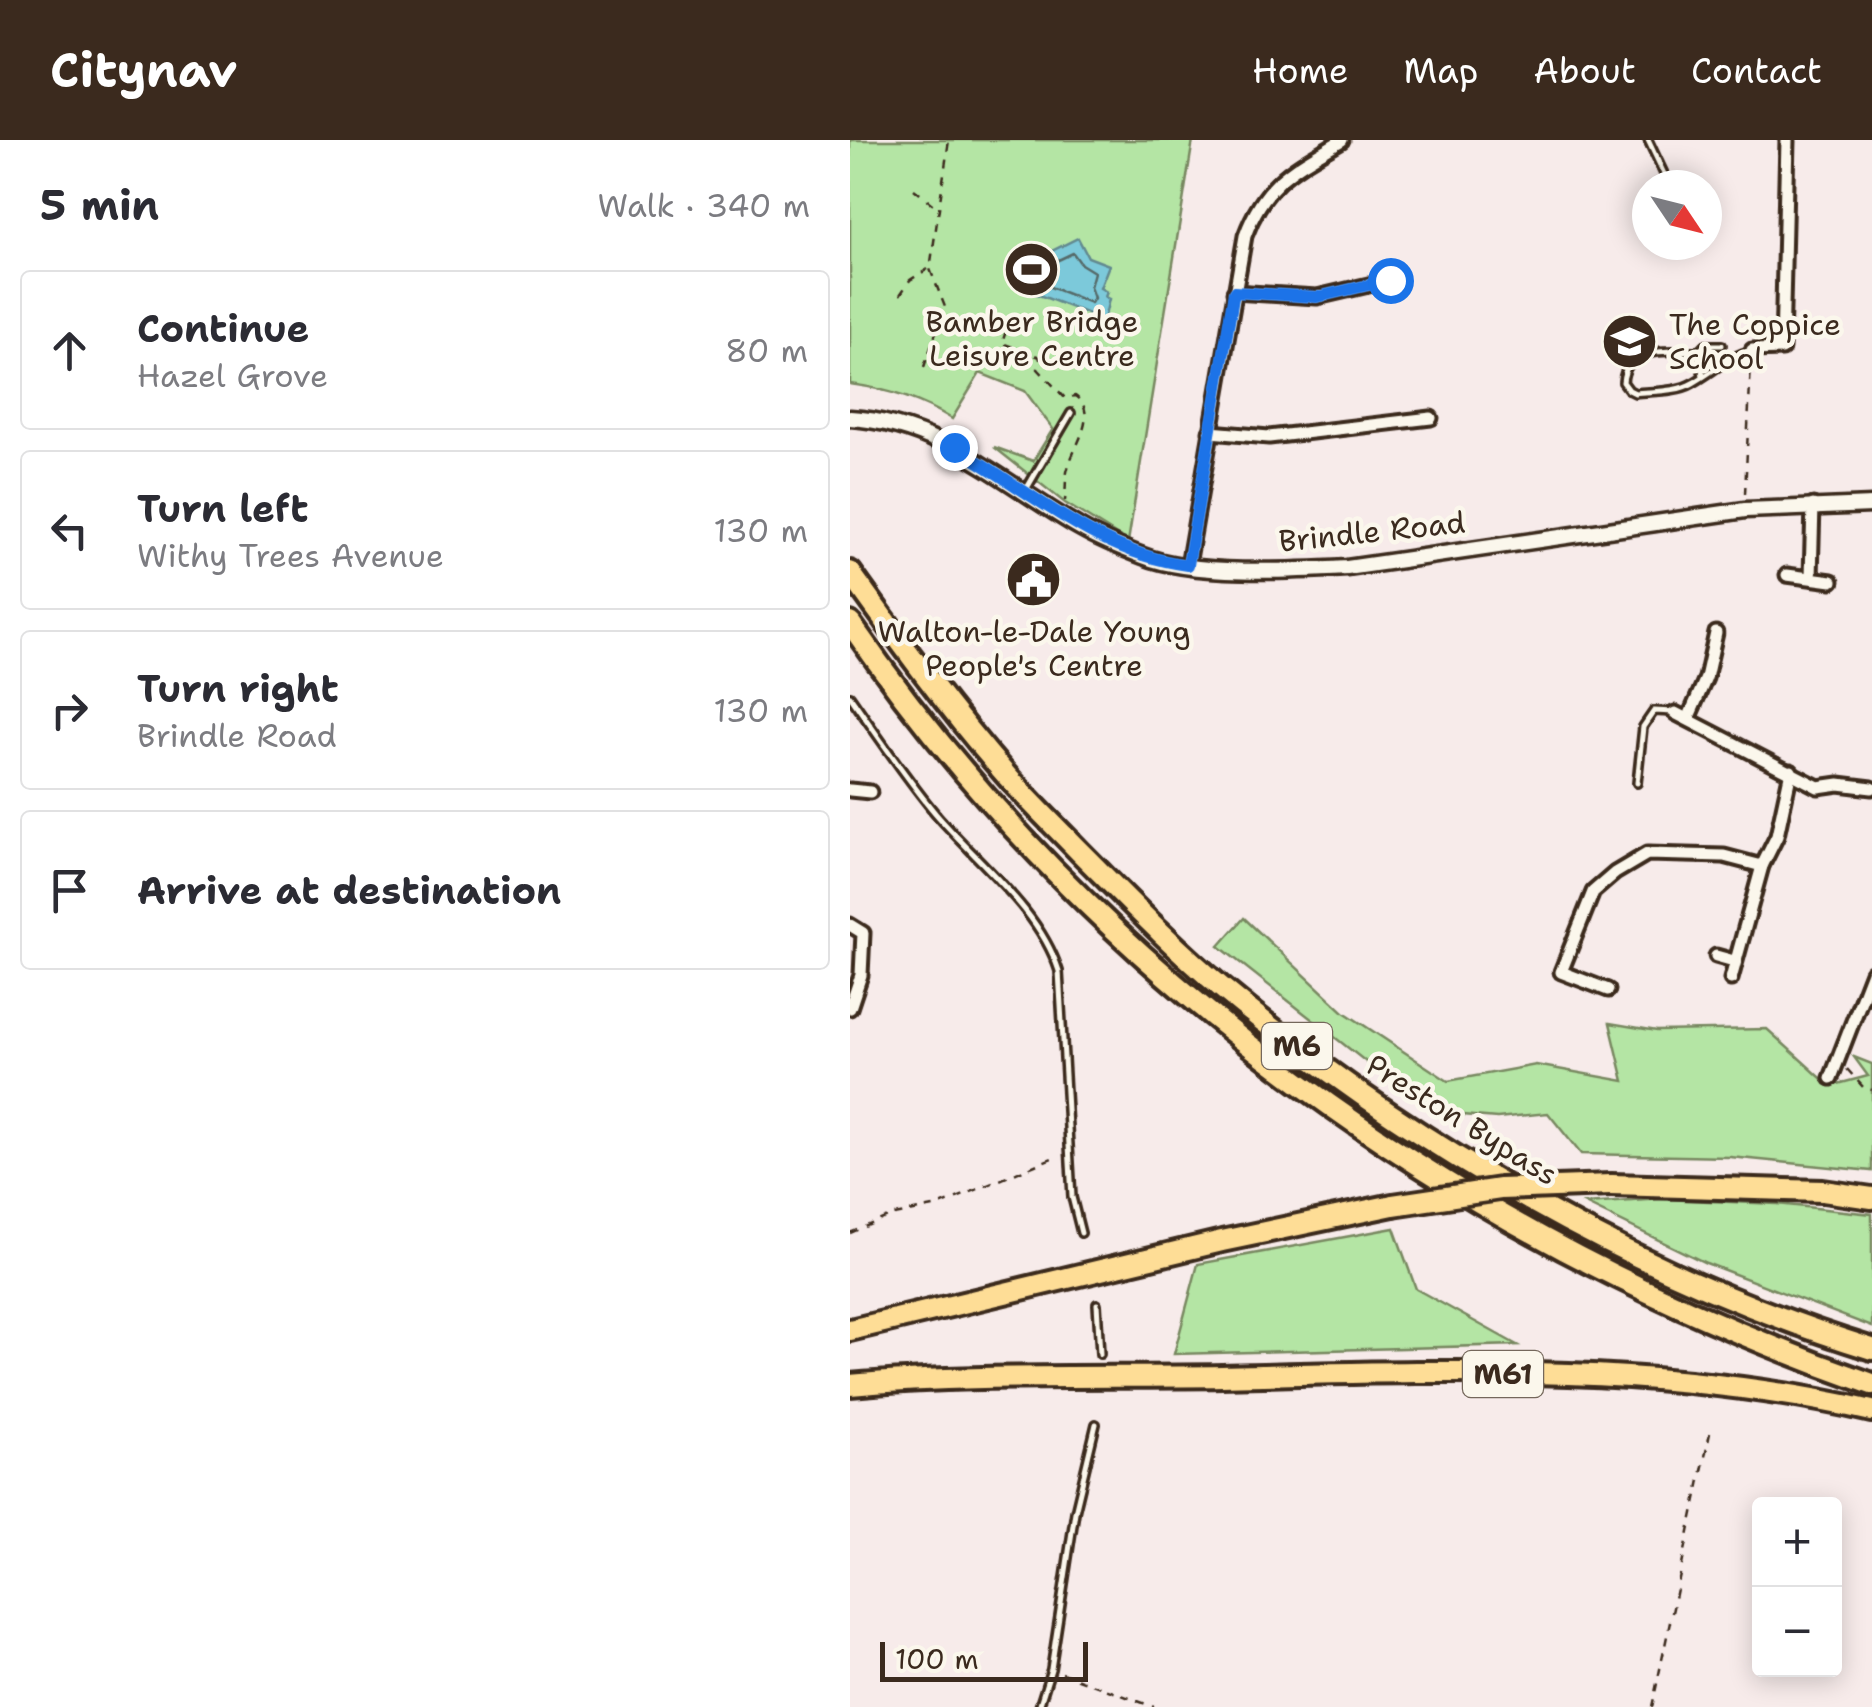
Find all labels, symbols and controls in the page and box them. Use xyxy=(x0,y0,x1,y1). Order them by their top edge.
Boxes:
text: Citynav xyxy=(50,38,237,102)
text: Home xyxy=(1252,47,1348,94)
text: Map xyxy=(1403,47,1478,94)
text: About xyxy=(1533,47,1636,94)
text: Contact xyxy=(1691,47,1822,94)
north arrow xyxy=(1632,170,1722,260)
text: 5 min xyxy=(40,177,159,233)
text: Walk · 340 m xyxy=(598,184,810,227)
sports icon: Bamber Bridge Leisure Centre xyxy=(1002,239,1062,299)
route start xyxy=(1368,258,1414,304)
place label: Bamber Bridge Leisure Centre xyxy=(925,301,1139,376)
text: Continue xyxy=(137,303,309,354)
place label: The Coppice School xyxy=(1669,304,1841,379)
school or university icon: The Coppice School xyxy=(1600,312,1660,372)
icon: ahead xyxy=(42,323,97,378)
text: 80 m xyxy=(725,329,808,372)
text: Hazel Grove xyxy=(137,354,328,397)
route end xyxy=(932,425,978,471)
text: Turn left xyxy=(137,483,309,534)
street label: Brindle Road xyxy=(1277,501,1467,562)
icon: left xyxy=(42,503,97,558)
text: 130 m xyxy=(713,509,808,552)
text: Withy Trees Avenue xyxy=(137,534,444,577)
public building icon: Walton-le-Dale Young People's Centre xyxy=(1004,550,1064,610)
place label: Walton-le-Dale Young People's Centre xyxy=(877,611,1191,686)
text: Turn right xyxy=(137,663,339,714)
icon: right xyxy=(42,683,97,738)
text: 130 m xyxy=(713,689,808,732)
text: Brindle Road xyxy=(137,714,337,757)
icon: arrive xyxy=(42,863,97,918)
text: Arrive at destination xyxy=(137,865,561,916)
road number: M6 xyxy=(1262,1023,1332,1069)
street label: Preston Bypass xyxy=(1359,1044,1566,1195)
road number: M61 xyxy=(1463,1351,1543,1397)
map controls xyxy=(1752,1497,1842,1677)
button: + xyxy=(1752,1497,1842,1587)
button: − xyxy=(1752,1587,1842,1677)
scale bar xyxy=(880,1637,1088,1682)
text: 100 m xyxy=(895,1640,979,1678)

